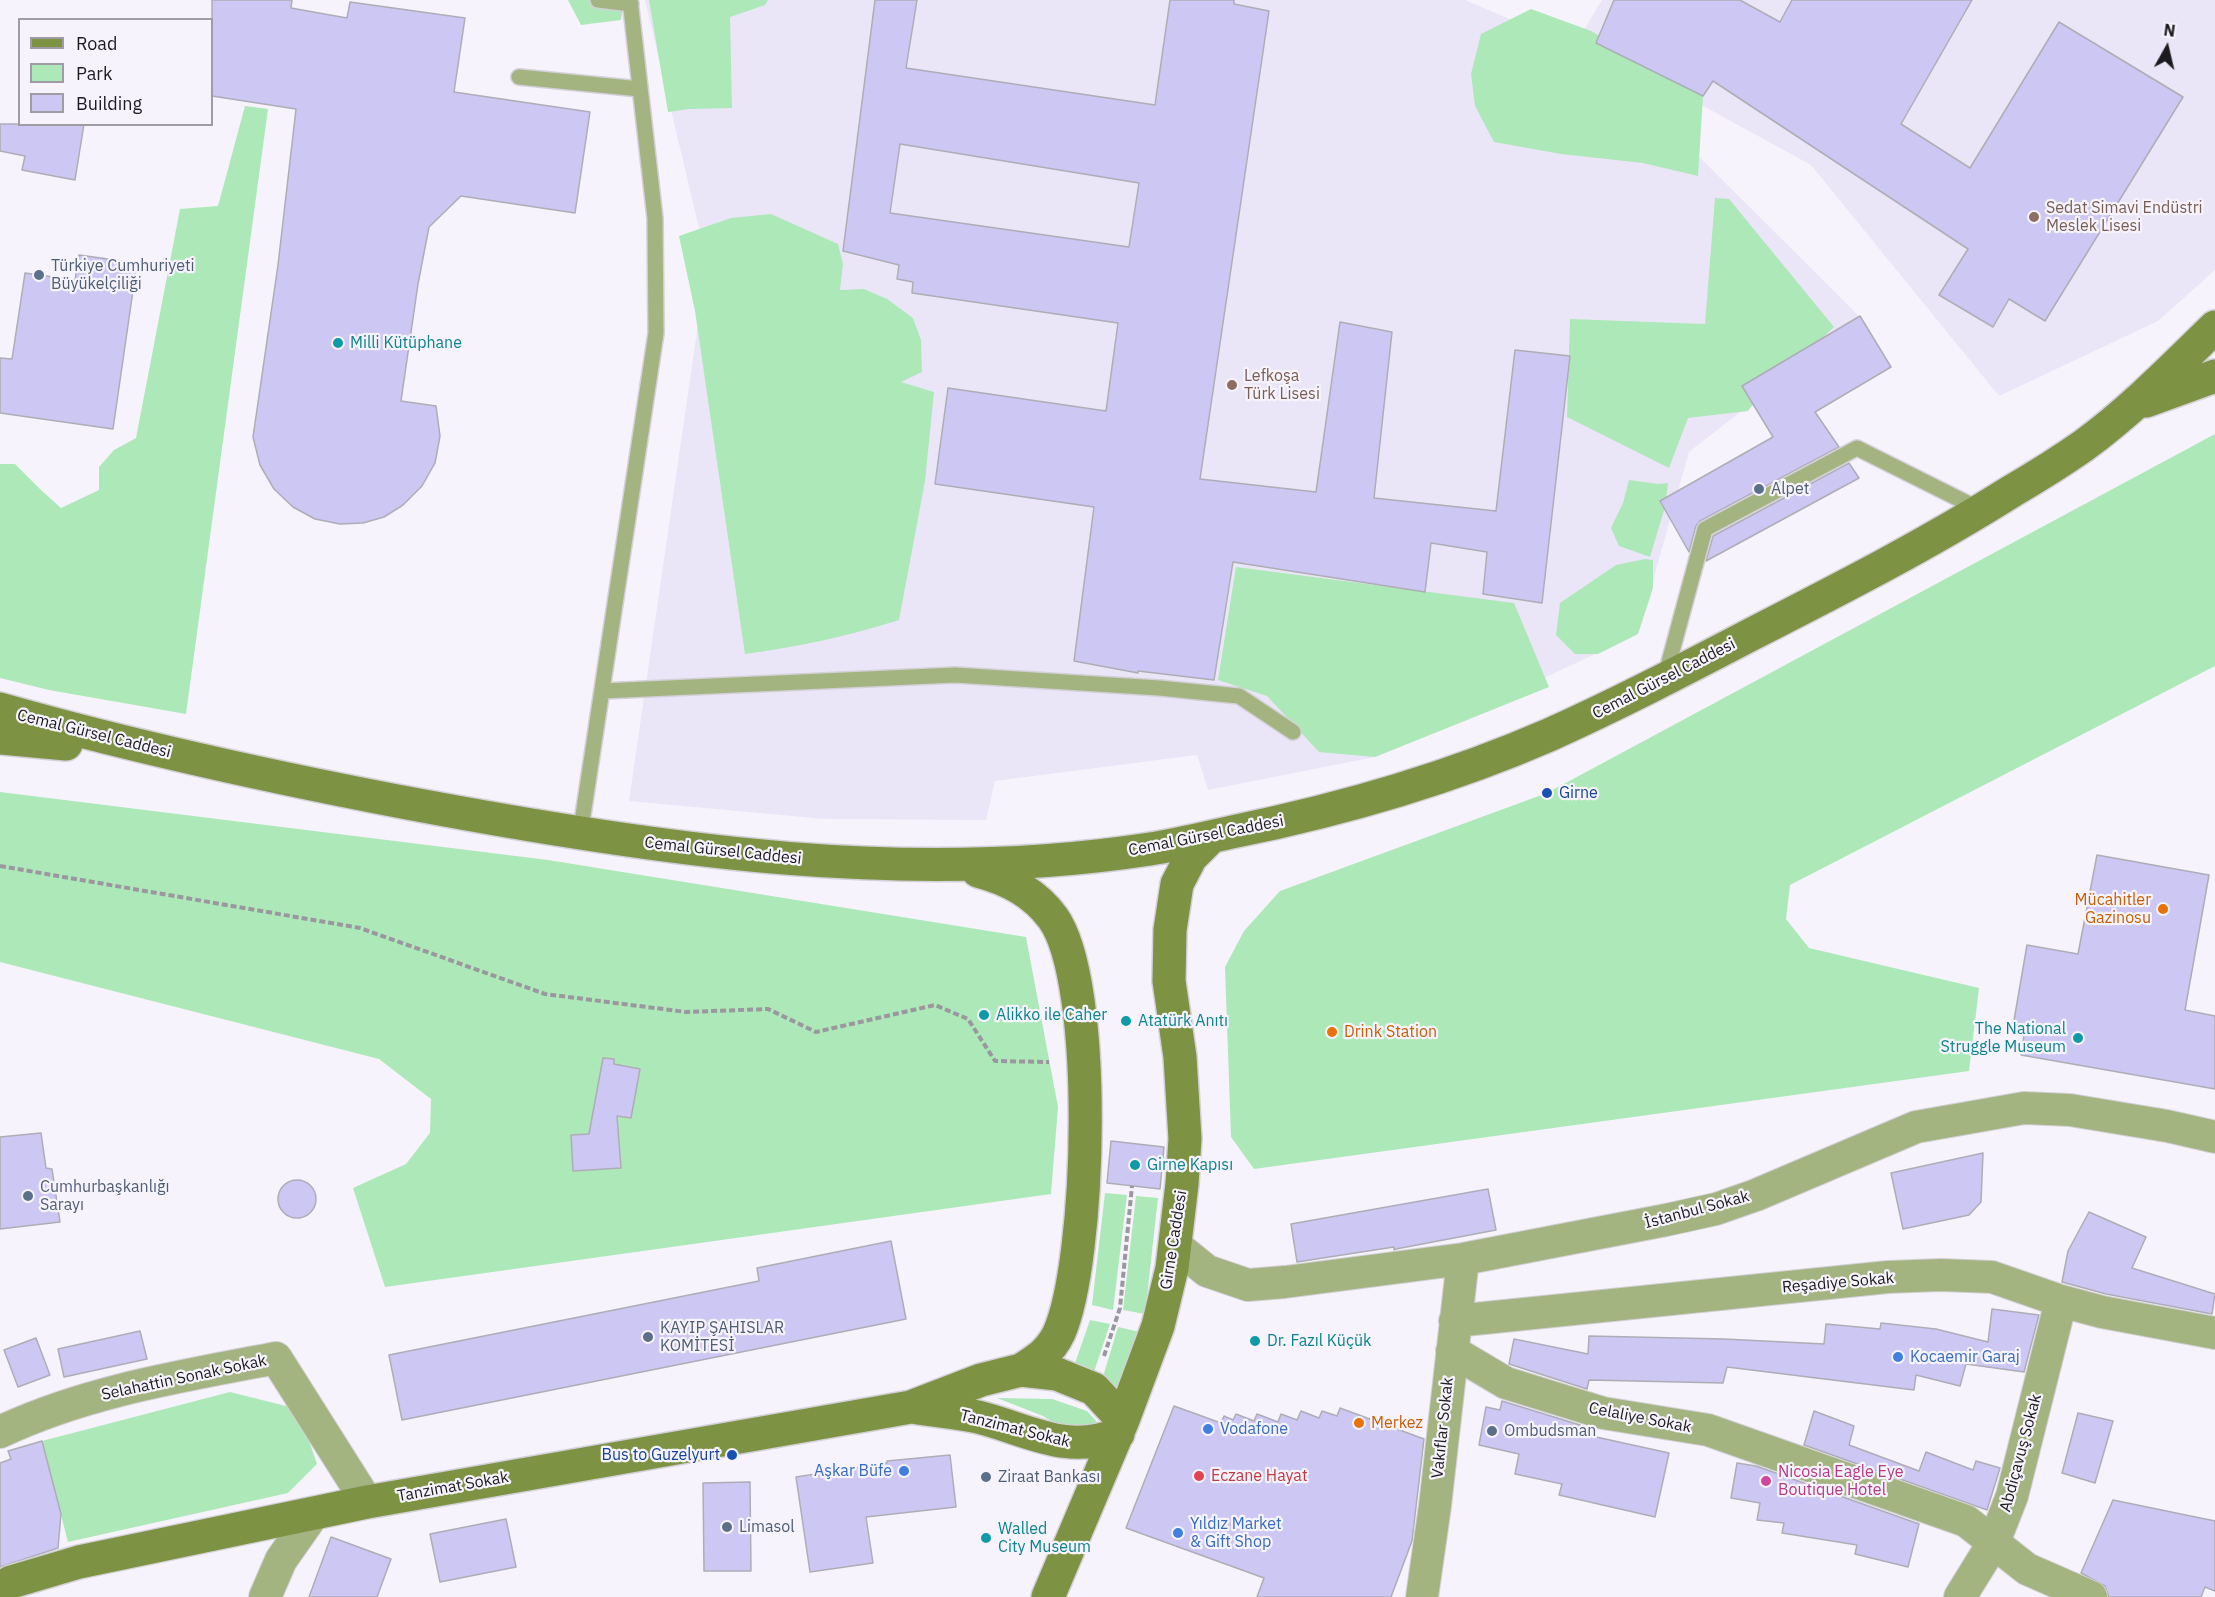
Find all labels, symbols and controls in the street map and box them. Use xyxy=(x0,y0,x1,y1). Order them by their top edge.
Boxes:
legend xyxy=(18,18,213,126)
north arrow xyxy=(2137,18,2197,78)
text: N xyxy=(2162,19,2177,41)
text: Road xyxy=(76,32,117,55)
text: Park xyxy=(76,62,112,85)
text: Building xyxy=(76,92,142,115)
place label: Sedat Simavi Endüstri Meslek Lisesi xyxy=(2046,198,2203,236)
marker: Sedat Simavi Endüstri Meslek Lisesi xyxy=(2027,210,2041,224)
place label: Türkiye Cumhuriyeti Büyükelçiliği xyxy=(51,256,195,294)
marker: Türkiye Cumhuriyeti Büyükelçiliği xyxy=(32,268,46,282)
place label: Milli Kütüphane xyxy=(350,333,462,353)
marker: Milli Kütüphane xyxy=(331,336,345,350)
place label: Lefkoşa Türk Lisesi xyxy=(1244,366,1320,404)
marker: Lefkoşa Türk Lisesi xyxy=(1225,378,1239,392)
place label: Alpet xyxy=(1771,479,1809,499)
marker: Alpet xyxy=(1752,482,1766,496)
street label: Cemal Gürsel Caddesi xyxy=(1589,635,1739,723)
street label: Cemal Gürsel Caddesi xyxy=(15,706,173,762)
place label: Girne xyxy=(1559,783,1598,803)
marker: Girne xyxy=(1540,786,1554,800)
street label: Cemal Gürsel Caddesi xyxy=(1127,812,1285,860)
street label: Cemal Gürsel Caddesi xyxy=(644,833,802,869)
place label: Mücahitler Gazinosu xyxy=(2075,890,2151,928)
marker: Mücahitler Gazinosu xyxy=(2156,902,2170,916)
place label: Alikko ile Caher xyxy=(996,1005,1107,1025)
marker: Alikko ile Caher xyxy=(977,1008,991,1022)
place label: Atatürk Anıtı xyxy=(1138,1011,1228,1031)
marker: Atatürk Anıtı xyxy=(1119,1014,1133,1028)
place label: The National Struggle Museum xyxy=(1941,1019,2066,1057)
place label: Drink Station xyxy=(1344,1022,1437,1042)
marker: Drink Station xyxy=(1325,1025,1339,1039)
marker: The National Struggle Museum xyxy=(2071,1031,2085,1045)
place label: Girne Kapısı xyxy=(1147,1155,1233,1175)
marker: Girne Kapısı xyxy=(1128,1158,1142,1172)
place label: Cumhurbaşkanlığı Sarayı xyxy=(40,1177,169,1215)
street label: İstanbul Sokak xyxy=(1643,1187,1751,1233)
marker: Cumhurbaşkanlığı Sarayı xyxy=(21,1189,35,1203)
street label: Girne Caddesi xyxy=(1157,1189,1191,1291)
street label: Reşadiye Sokak xyxy=(1781,1269,1895,1297)
place label: KAYIP ŞAHISLAR KOMİTESİ xyxy=(660,1318,784,1356)
marker: KAYIP ŞAHISLAR KOMİTESİ xyxy=(641,1330,655,1344)
place label: Dr. Fazıl Küçük xyxy=(1267,1331,1371,1351)
marker: Dr. Fazıl Küçük xyxy=(1248,1334,1262,1348)
place label: Kocaemir Garaj xyxy=(1910,1347,2020,1367)
marker: Kocaemir Garaj xyxy=(1891,1350,1905,1364)
street label: Selahattin Sonak Sokak xyxy=(100,1351,268,1405)
street label: Vakıflar Sokak xyxy=(1428,1376,1458,1480)
street label: Abdiçavuş Sokak xyxy=(1996,1392,2046,1514)
street label: Celaliye Sokak xyxy=(1587,1399,1693,1437)
street label: Tanzimat Sokak xyxy=(958,1406,1072,1452)
place label: Merkez xyxy=(1371,1413,1423,1433)
marker: Merkez xyxy=(1352,1416,1366,1430)
place label: Vodafone xyxy=(1220,1419,1288,1439)
place label: Ombudsman xyxy=(1504,1421,1596,1441)
marker: Vodafone xyxy=(1201,1422,1215,1436)
marker: Ombudsman xyxy=(1485,1424,1499,1438)
place label: Bus to Guzelyurt xyxy=(602,1445,720,1465)
marker: Bus to Guzelyurt xyxy=(725,1448,739,1462)
place label: Aşkar Büfe xyxy=(814,1461,892,1481)
place label: Nicosia Eagle Eye Boutique Hotel xyxy=(1778,1462,1904,1500)
marker: Aşkar Büfe xyxy=(897,1464,911,1478)
place label: Eczane Hayat xyxy=(1211,1466,1308,1486)
place label: Ziraat Bankası xyxy=(998,1467,1100,1487)
street label: Tanzimat Sokak xyxy=(396,1468,510,1506)
marker: Eczane Hayat xyxy=(1192,1469,1206,1483)
marker: Ziraat Bankası xyxy=(979,1470,993,1484)
marker: Nicosia Eagle Eye Boutique Hotel xyxy=(1759,1474,1773,1488)
place label: Yıldız Market & Gift Shop xyxy=(1190,1514,1282,1552)
place label: Limasol xyxy=(739,1517,795,1537)
place label: Walled City Museum xyxy=(998,1519,1091,1557)
marker: Limasol xyxy=(720,1520,734,1534)
marker: Yıldız Market & Gift Shop xyxy=(1171,1526,1185,1540)
marker: Walled City Museum xyxy=(979,1531,993,1545)

